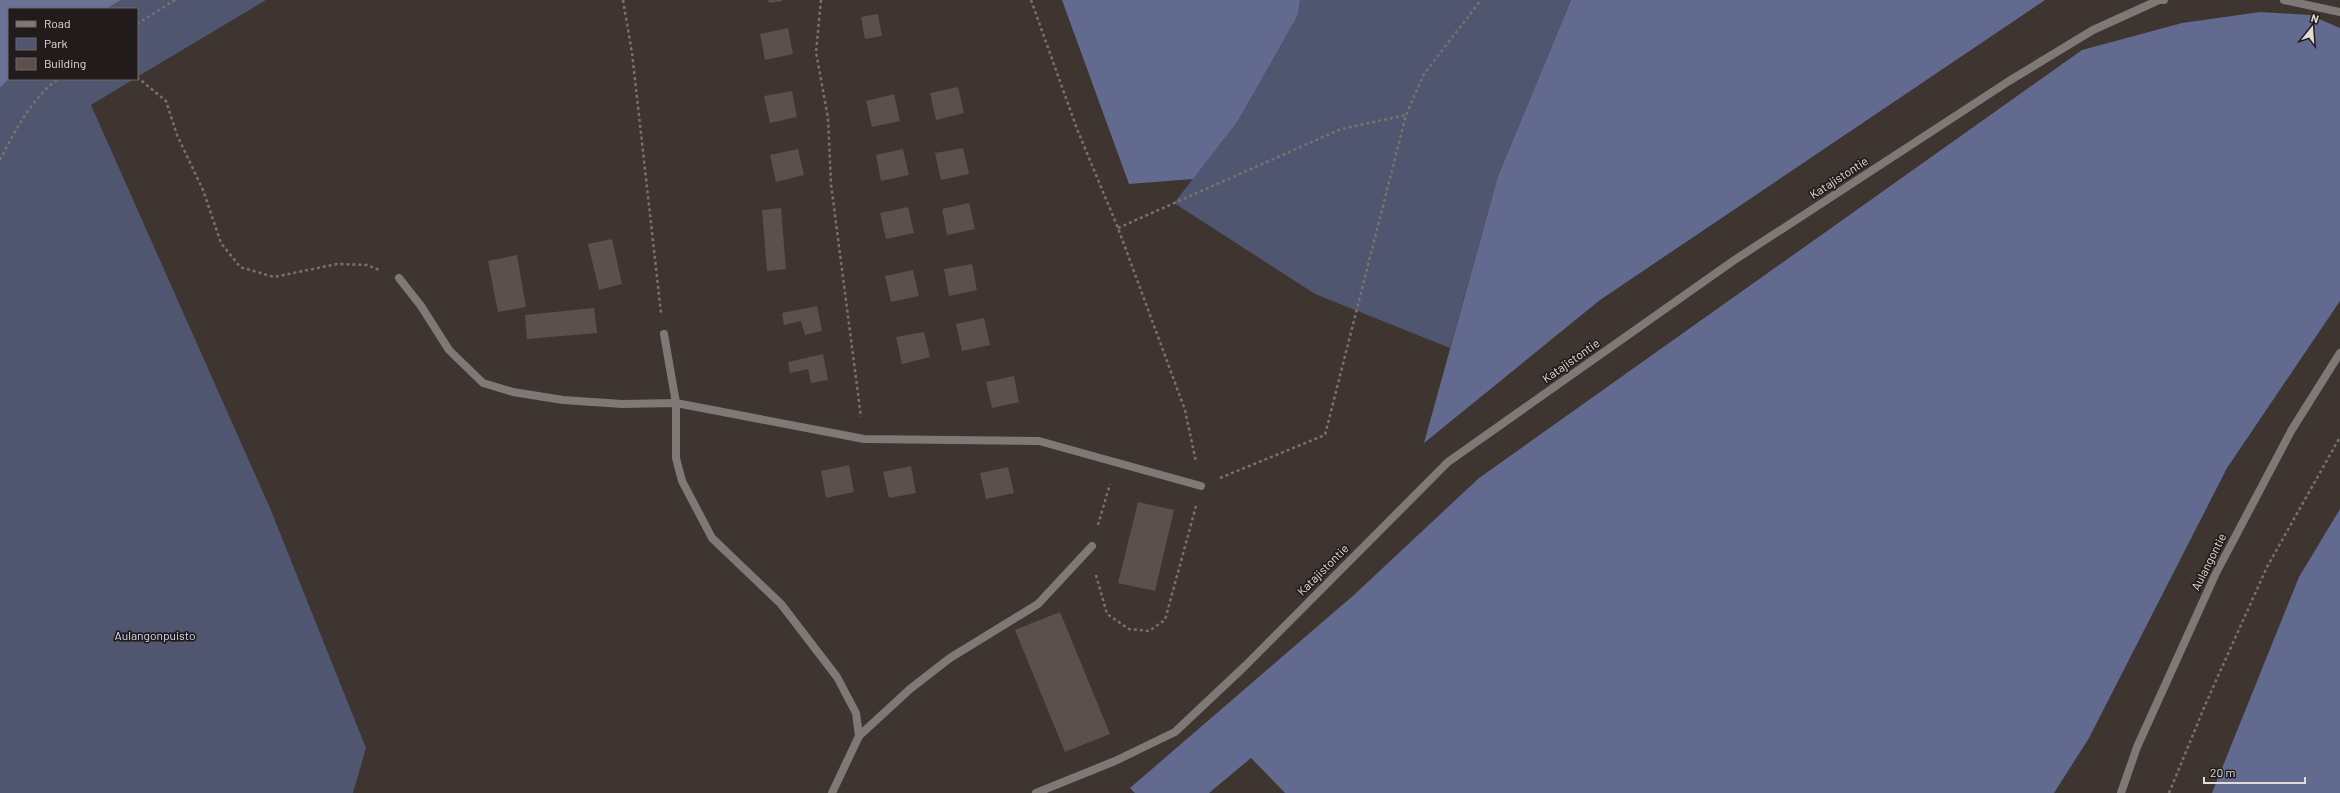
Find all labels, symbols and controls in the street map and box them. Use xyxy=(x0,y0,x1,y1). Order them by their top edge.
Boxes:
legend xyxy=(8,8,138,80)
north arrow xyxy=(2292,8,2332,48)
text: N xyxy=(2310,11,2320,25)
text: Road xyxy=(44,16,71,30)
text: Park xyxy=(44,36,68,50)
text: Building xyxy=(44,56,86,70)
street label: Katajistontie xyxy=(1807,153,1870,201)
street label: Katajistontie xyxy=(1539,335,1602,385)
street label: Aulangontie xyxy=(2188,531,2228,592)
street label: Katajistontie xyxy=(1294,541,1351,598)
park label: Aulangonpuisto xyxy=(114,628,196,642)
scale bar xyxy=(2204,759,2305,785)
text: 20 m xyxy=(2210,765,2236,779)

